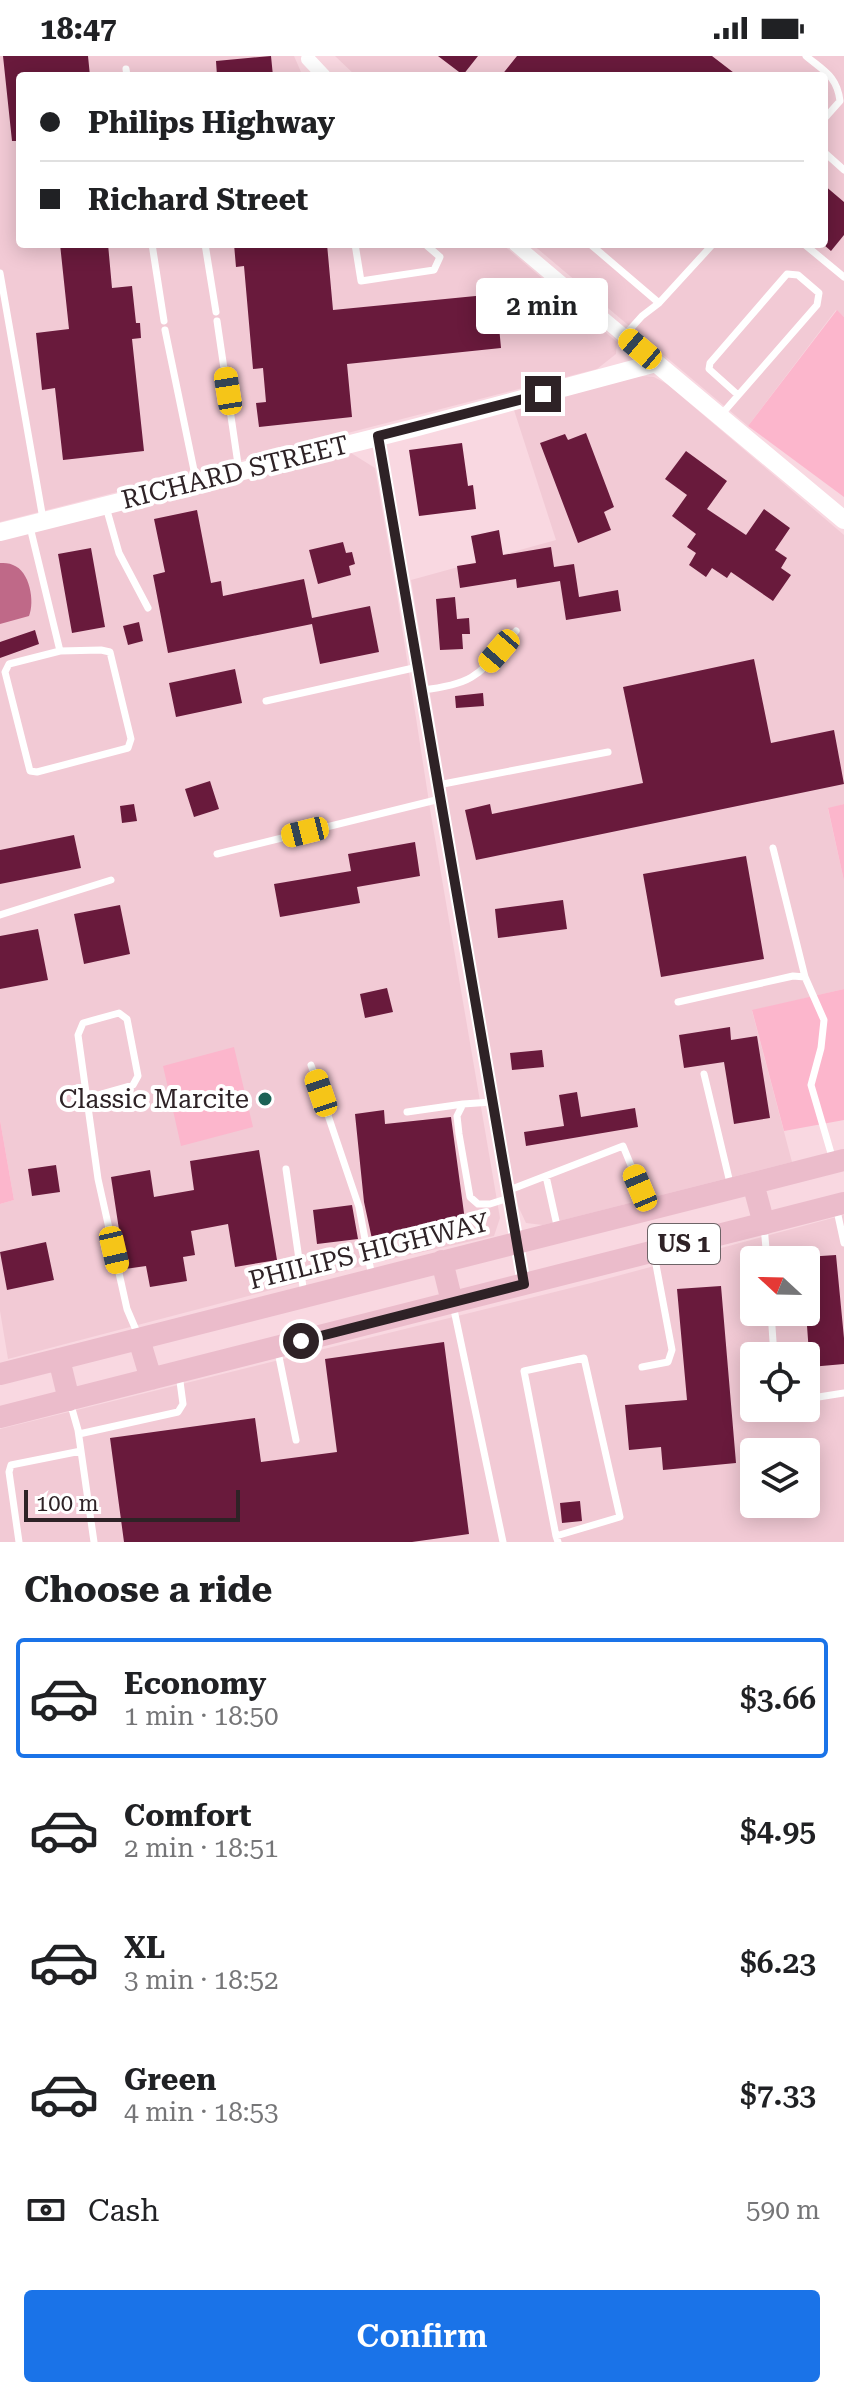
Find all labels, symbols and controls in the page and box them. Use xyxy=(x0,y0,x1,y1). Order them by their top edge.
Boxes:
text: 18:47 xyxy=(40,11,117,46)
text: Philips Highway xyxy=(88,105,335,140)
text: Richard Street xyxy=(88,182,308,217)
callout: 2 min xyxy=(477,278,609,334)
text: 2 min xyxy=(506,291,578,321)
car xyxy=(614,324,666,374)
car xyxy=(212,365,244,417)
route end xyxy=(525,376,561,412)
street label: RICHARD STREET xyxy=(118,429,352,515)
car xyxy=(474,625,524,677)
car xyxy=(279,815,331,849)
car xyxy=(302,1066,340,1120)
place label: Classic Marcite xyxy=(59,1084,249,1114)
marker: Classic Marcite xyxy=(256,1090,274,1108)
car xyxy=(620,1161,660,1215)
street label: PHILIPS HIGHWAY xyxy=(246,1207,492,1295)
car xyxy=(97,1224,131,1276)
road number: US 1 xyxy=(648,1224,720,1264)
north arrow xyxy=(740,1246,820,1326)
map controls xyxy=(740,1246,820,1518)
route start xyxy=(283,1323,319,1359)
button: locate xyxy=(740,1342,820,1422)
button: layers xyxy=(740,1438,820,1518)
scale bar xyxy=(24,1486,240,1522)
text: 100 m xyxy=(36,1491,99,1516)
text: Choose a ride xyxy=(24,1569,272,1611)
icon: car xyxy=(28,1662,100,1734)
text: Economy xyxy=(124,1666,266,1701)
text: $3.66 xyxy=(740,1681,816,1716)
text: 1 min · 18:50 xyxy=(124,1701,279,1731)
icon: car xyxy=(28,1794,100,1866)
text: Comfort xyxy=(124,1798,251,1833)
text: $4.95 xyxy=(740,1813,816,1848)
text: 2 min · 18:51 xyxy=(124,1833,279,1863)
icon: car xyxy=(28,1926,100,1998)
text: XL xyxy=(124,1930,165,1965)
text: $6.23 xyxy=(740,1945,816,1980)
text: 3 min · 18:52 xyxy=(124,1965,279,1995)
icon: car xyxy=(28,2058,100,2130)
text: Green xyxy=(124,2062,216,2097)
text: $7.33 xyxy=(740,2077,816,2112)
text: 4 min · 18:53 xyxy=(124,2097,279,2127)
icon: cash xyxy=(24,2188,68,2232)
text: Cash xyxy=(88,2193,159,2228)
text: 590 m xyxy=(746,2195,820,2225)
button: Confirm xyxy=(24,2290,820,2382)

